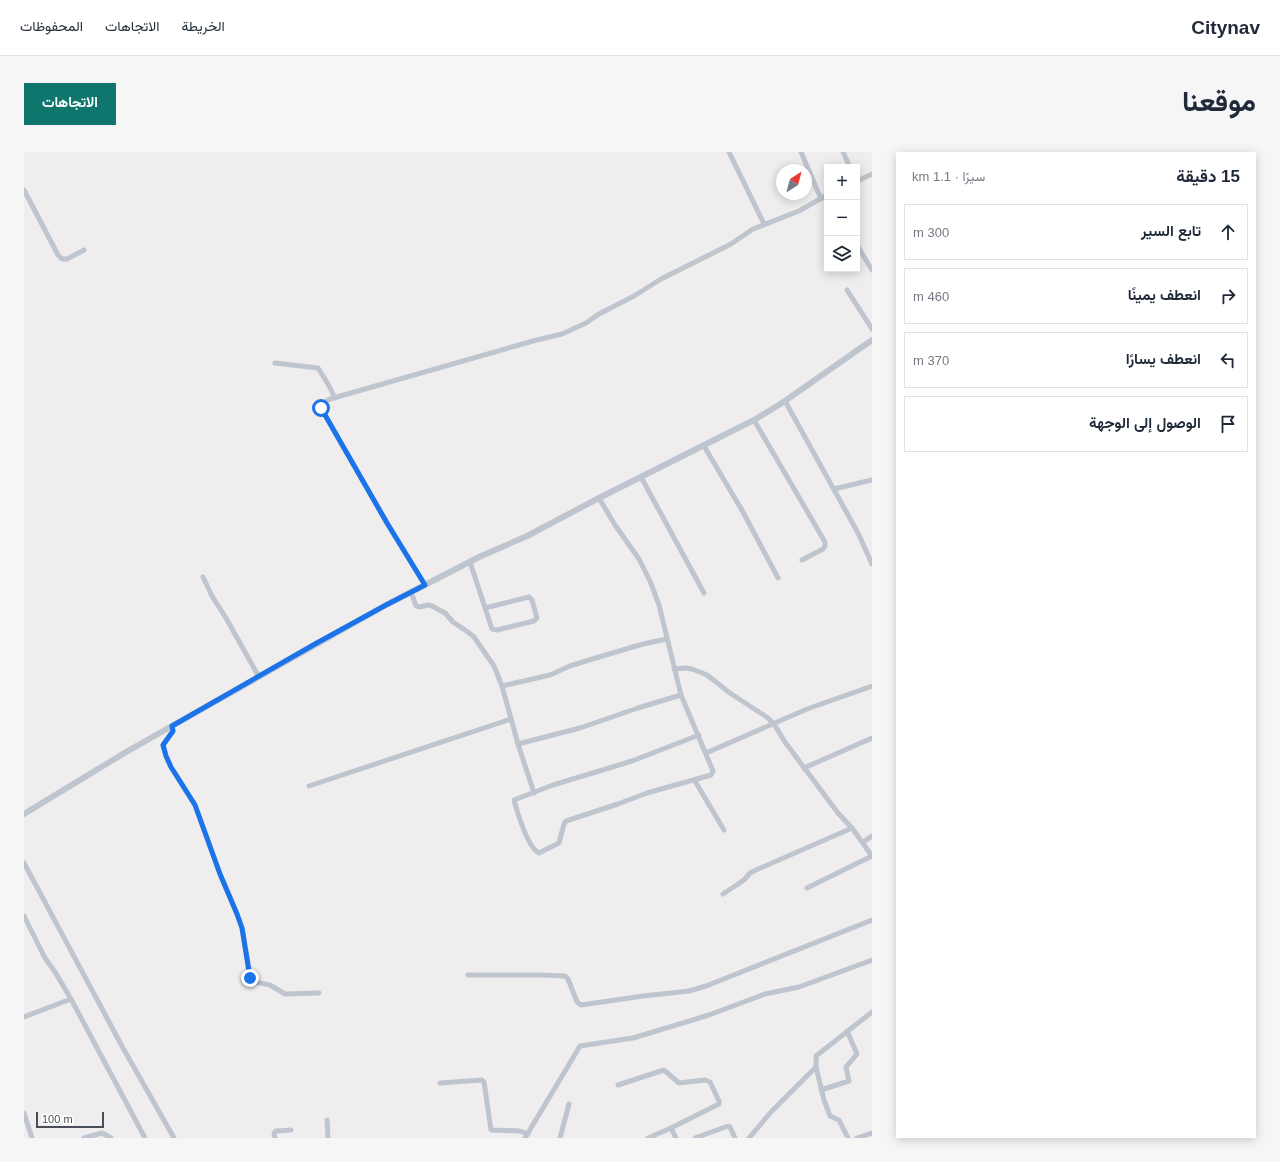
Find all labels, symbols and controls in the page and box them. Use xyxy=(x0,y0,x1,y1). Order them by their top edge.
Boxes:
text: Citynav xyxy=(1191,17,1260,38)
text: المحفوظات xyxy=(20,18,83,34)
text: الاتجاهات xyxy=(105,18,159,34)
text: الخريطة xyxy=(181,18,225,34)
button: الاتجاهات xyxy=(24,83,116,125)
text: موقعنا xyxy=(1182,86,1256,117)
north arrow xyxy=(776,164,812,200)
map controls xyxy=(824,164,860,272)
button: + xyxy=(824,164,860,200)
text: 15 دقيقة xyxy=(1176,167,1240,186)
text: سيرًا · 1.1 km xyxy=(912,169,985,184)
button: − xyxy=(824,200,860,236)
icon: ahead xyxy=(1217,221,1239,243)
text: تابع السير xyxy=(1141,222,1201,239)
text: 300 m xyxy=(913,225,949,240)
button: layers xyxy=(824,236,860,272)
icon: right xyxy=(1217,285,1239,307)
text: انعطف يمينًا xyxy=(1128,286,1201,303)
text: 460 m xyxy=(913,289,949,304)
icon: left xyxy=(1217,349,1239,371)
text: انعطف يسارًا xyxy=(1126,350,1201,367)
text: 370 m xyxy=(913,353,949,368)
route start xyxy=(312,399,330,417)
icon: arrive xyxy=(1217,413,1239,435)
text: الوصول إلى الوجهة xyxy=(1089,414,1201,431)
route end xyxy=(241,969,259,987)
scale bar xyxy=(36,1110,104,1129)
text: 100 m xyxy=(42,1113,73,1125)

